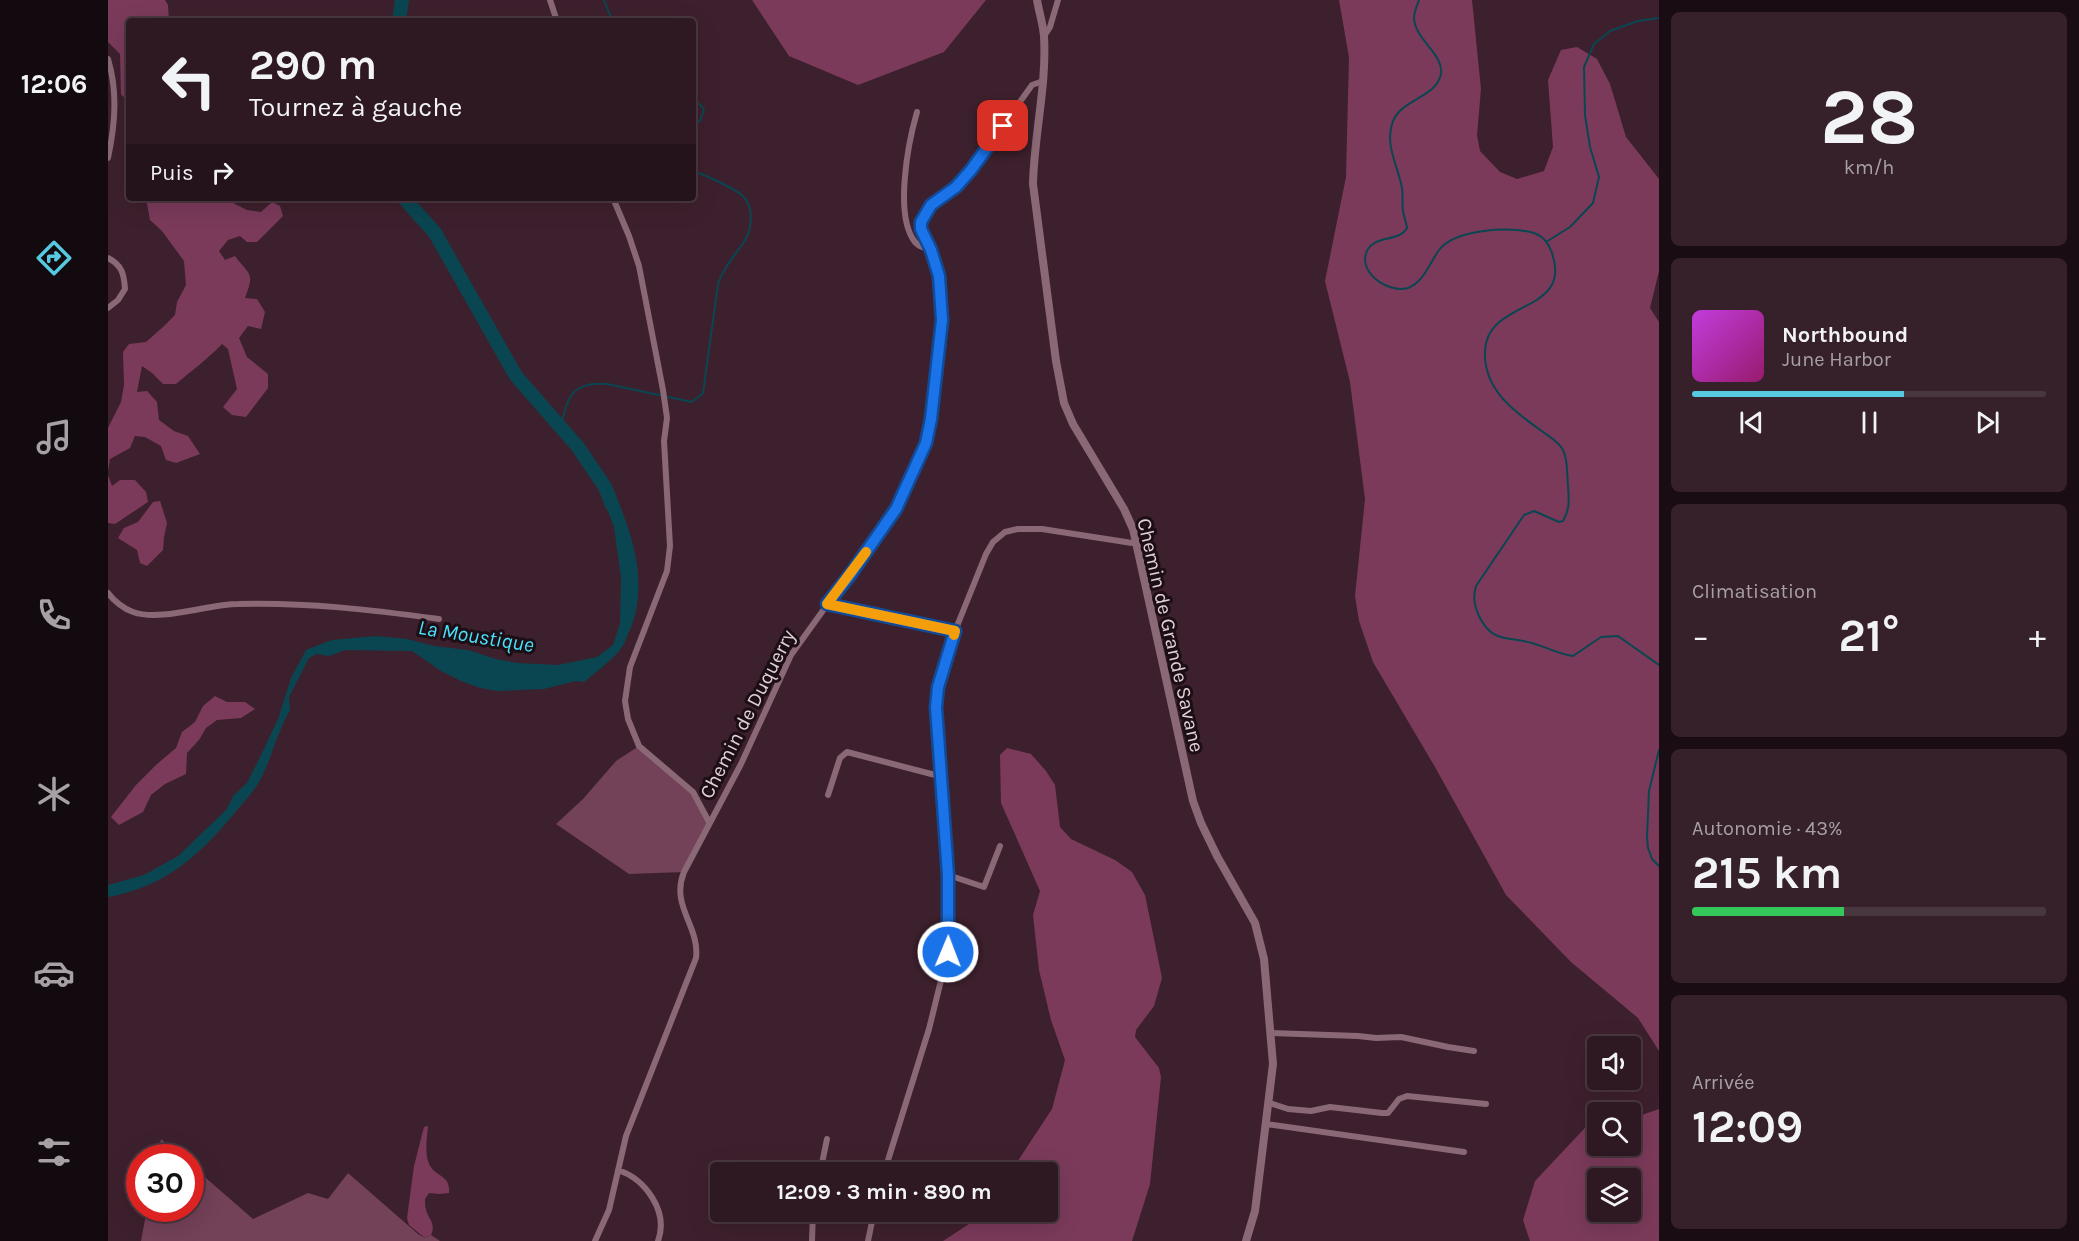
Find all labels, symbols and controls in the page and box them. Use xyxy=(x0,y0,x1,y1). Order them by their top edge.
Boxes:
text: 290 m xyxy=(249,40,377,90)
icon: left xyxy=(150,42,228,120)
text: 12:06 xyxy=(21,68,87,100)
text: 28 xyxy=(1820,71,1918,163)
text: Tournez à gauche xyxy=(249,91,462,123)
pin xyxy=(977,100,1028,151)
icon: arrive xyxy=(986,109,1019,142)
icon: right xyxy=(206,156,239,189)
text: km/h xyxy=(1844,156,1894,179)
text: Puis xyxy=(150,160,194,186)
icon: directions xyxy=(33,237,75,279)
text: Northbound xyxy=(1782,322,1908,348)
text: June Harbor xyxy=(1782,348,1891,371)
icon: previous xyxy=(1735,406,1768,439)
icon: pause xyxy=(1853,406,1886,439)
icon: next xyxy=(1971,406,2004,439)
icon: music xyxy=(33,416,75,458)
street label: Chemin de Grande Savane xyxy=(1132,516,1209,754)
text: Climatisation xyxy=(1692,580,1817,603)
icon: phone xyxy=(33,594,75,636)
text: 21° xyxy=(1839,610,1899,662)
water label: La Moustique xyxy=(417,615,536,657)
text: − xyxy=(1692,617,1709,655)
text: + xyxy=(2029,617,2046,655)
street label: Chemin de Duquerry xyxy=(695,626,800,802)
icon: climate xyxy=(33,773,75,815)
text: Autonomie · 43% xyxy=(1692,817,1843,840)
text: 215 km xyxy=(1692,847,1842,899)
position arrow xyxy=(916,920,980,984)
icon: car xyxy=(33,952,75,994)
map controls xyxy=(1587,1036,1641,1222)
button: sound xyxy=(1587,1036,1641,1090)
text: Arrivée xyxy=(1692,1071,1755,1094)
text: 12:09 xyxy=(1692,1101,1803,1153)
button: search xyxy=(1587,1102,1641,1156)
icon: filters xyxy=(33,1131,75,1173)
speed limit sign: 30 xyxy=(126,1144,204,1222)
button: layers xyxy=(1587,1168,1641,1222)
text: 12:09 · 3 min · 890 m xyxy=(776,1179,992,1205)

